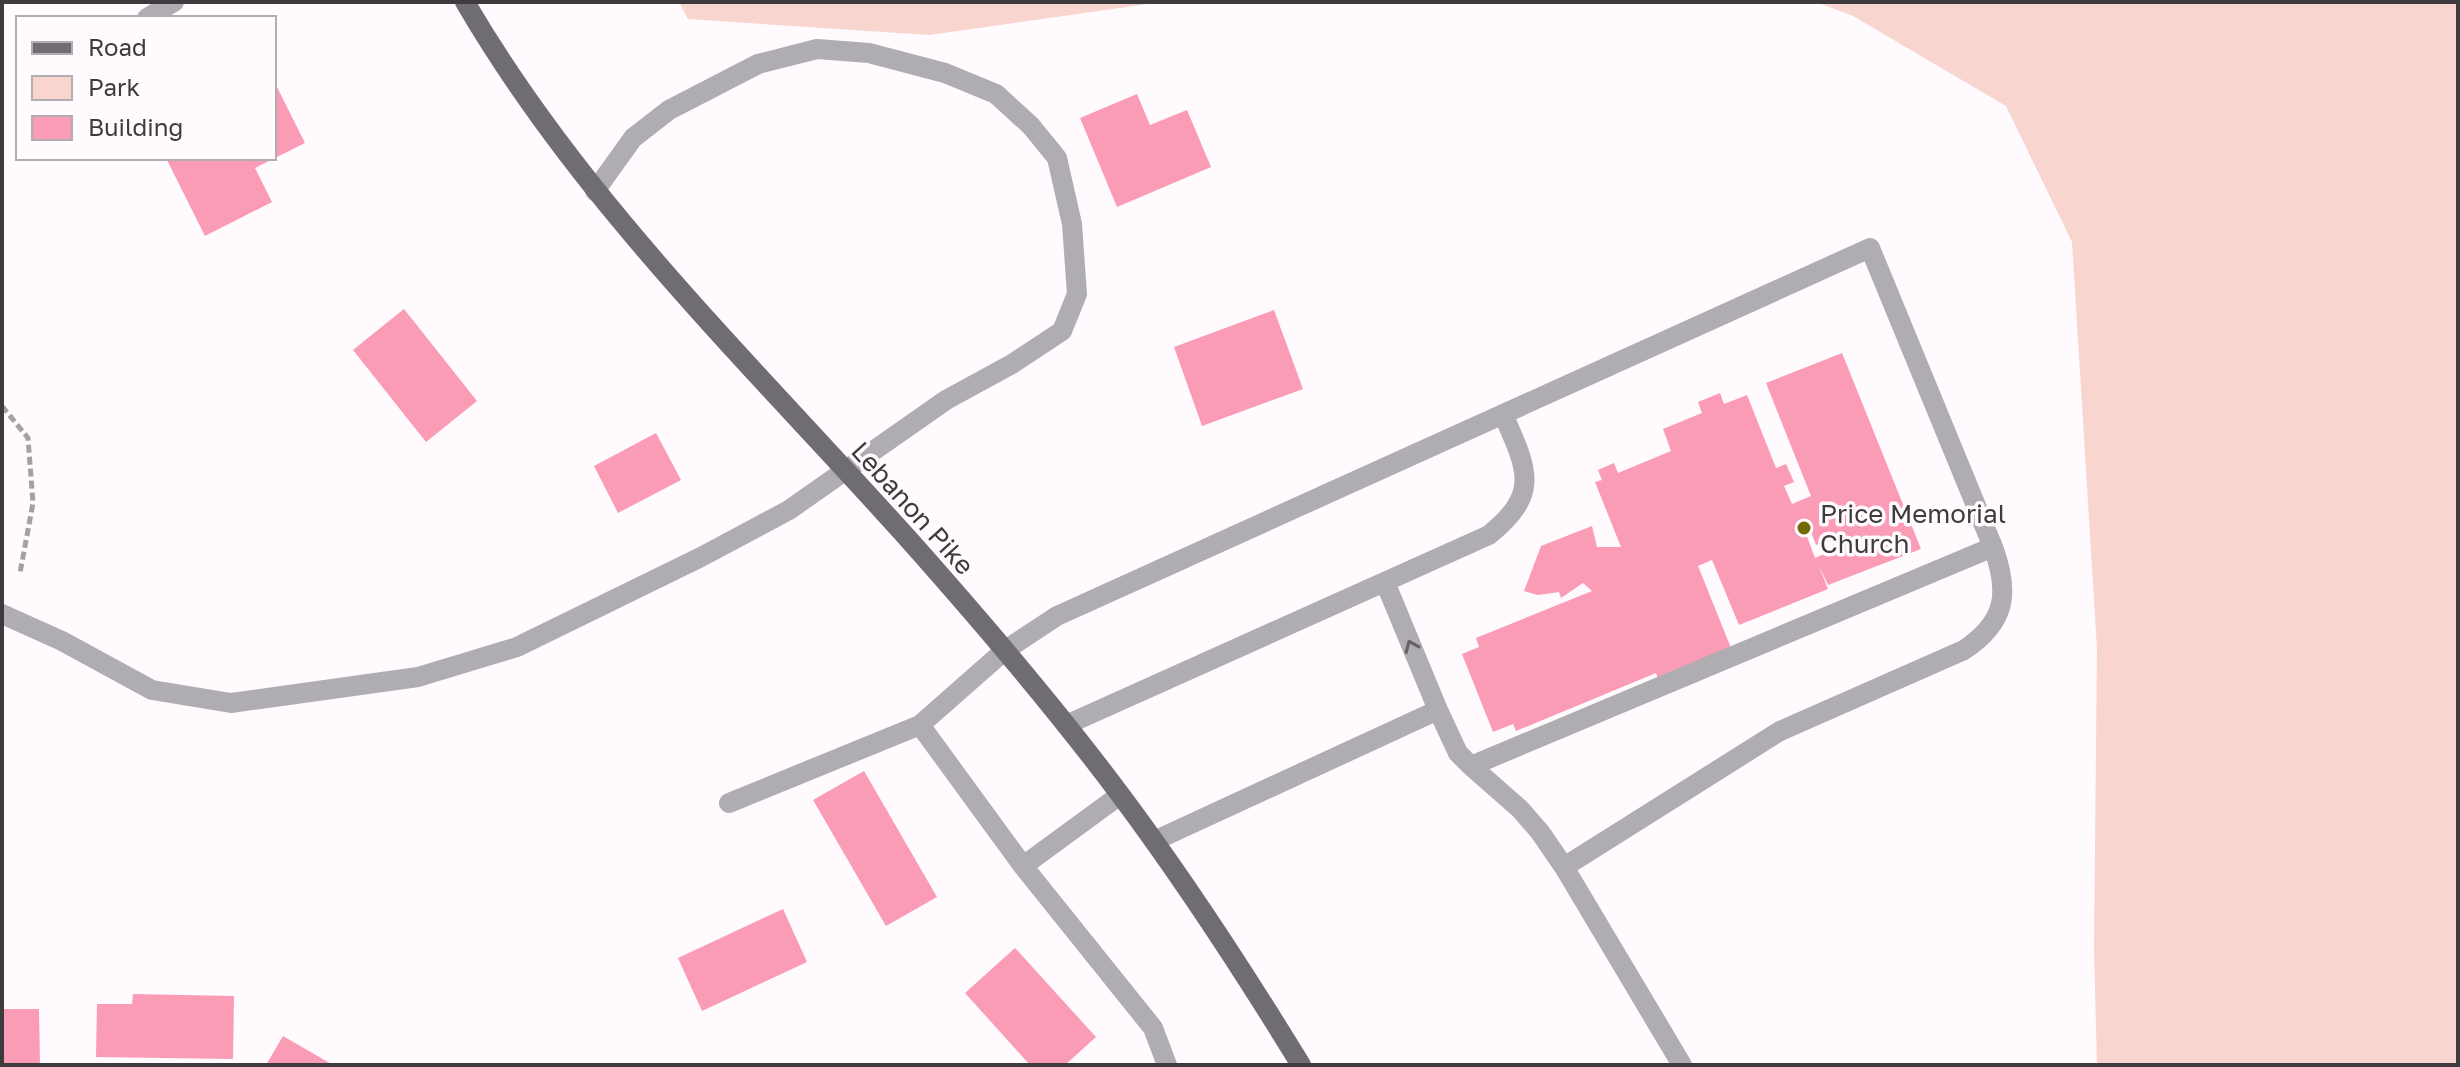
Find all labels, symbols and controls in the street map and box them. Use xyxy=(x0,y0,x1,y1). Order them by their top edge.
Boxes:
legend xyxy=(16,16,276,160)
text: Road xyxy=(88,32,147,61)
text: Park xyxy=(88,72,140,101)
text: Building xyxy=(88,112,183,141)
street label: Lebanon Pike xyxy=(845,435,981,581)
place label: Price Memorial Church xyxy=(1820,498,2006,559)
marker: Price Memorial Church xyxy=(1795,519,1813,537)
one-way arrow xyxy=(1405,640,1421,654)

